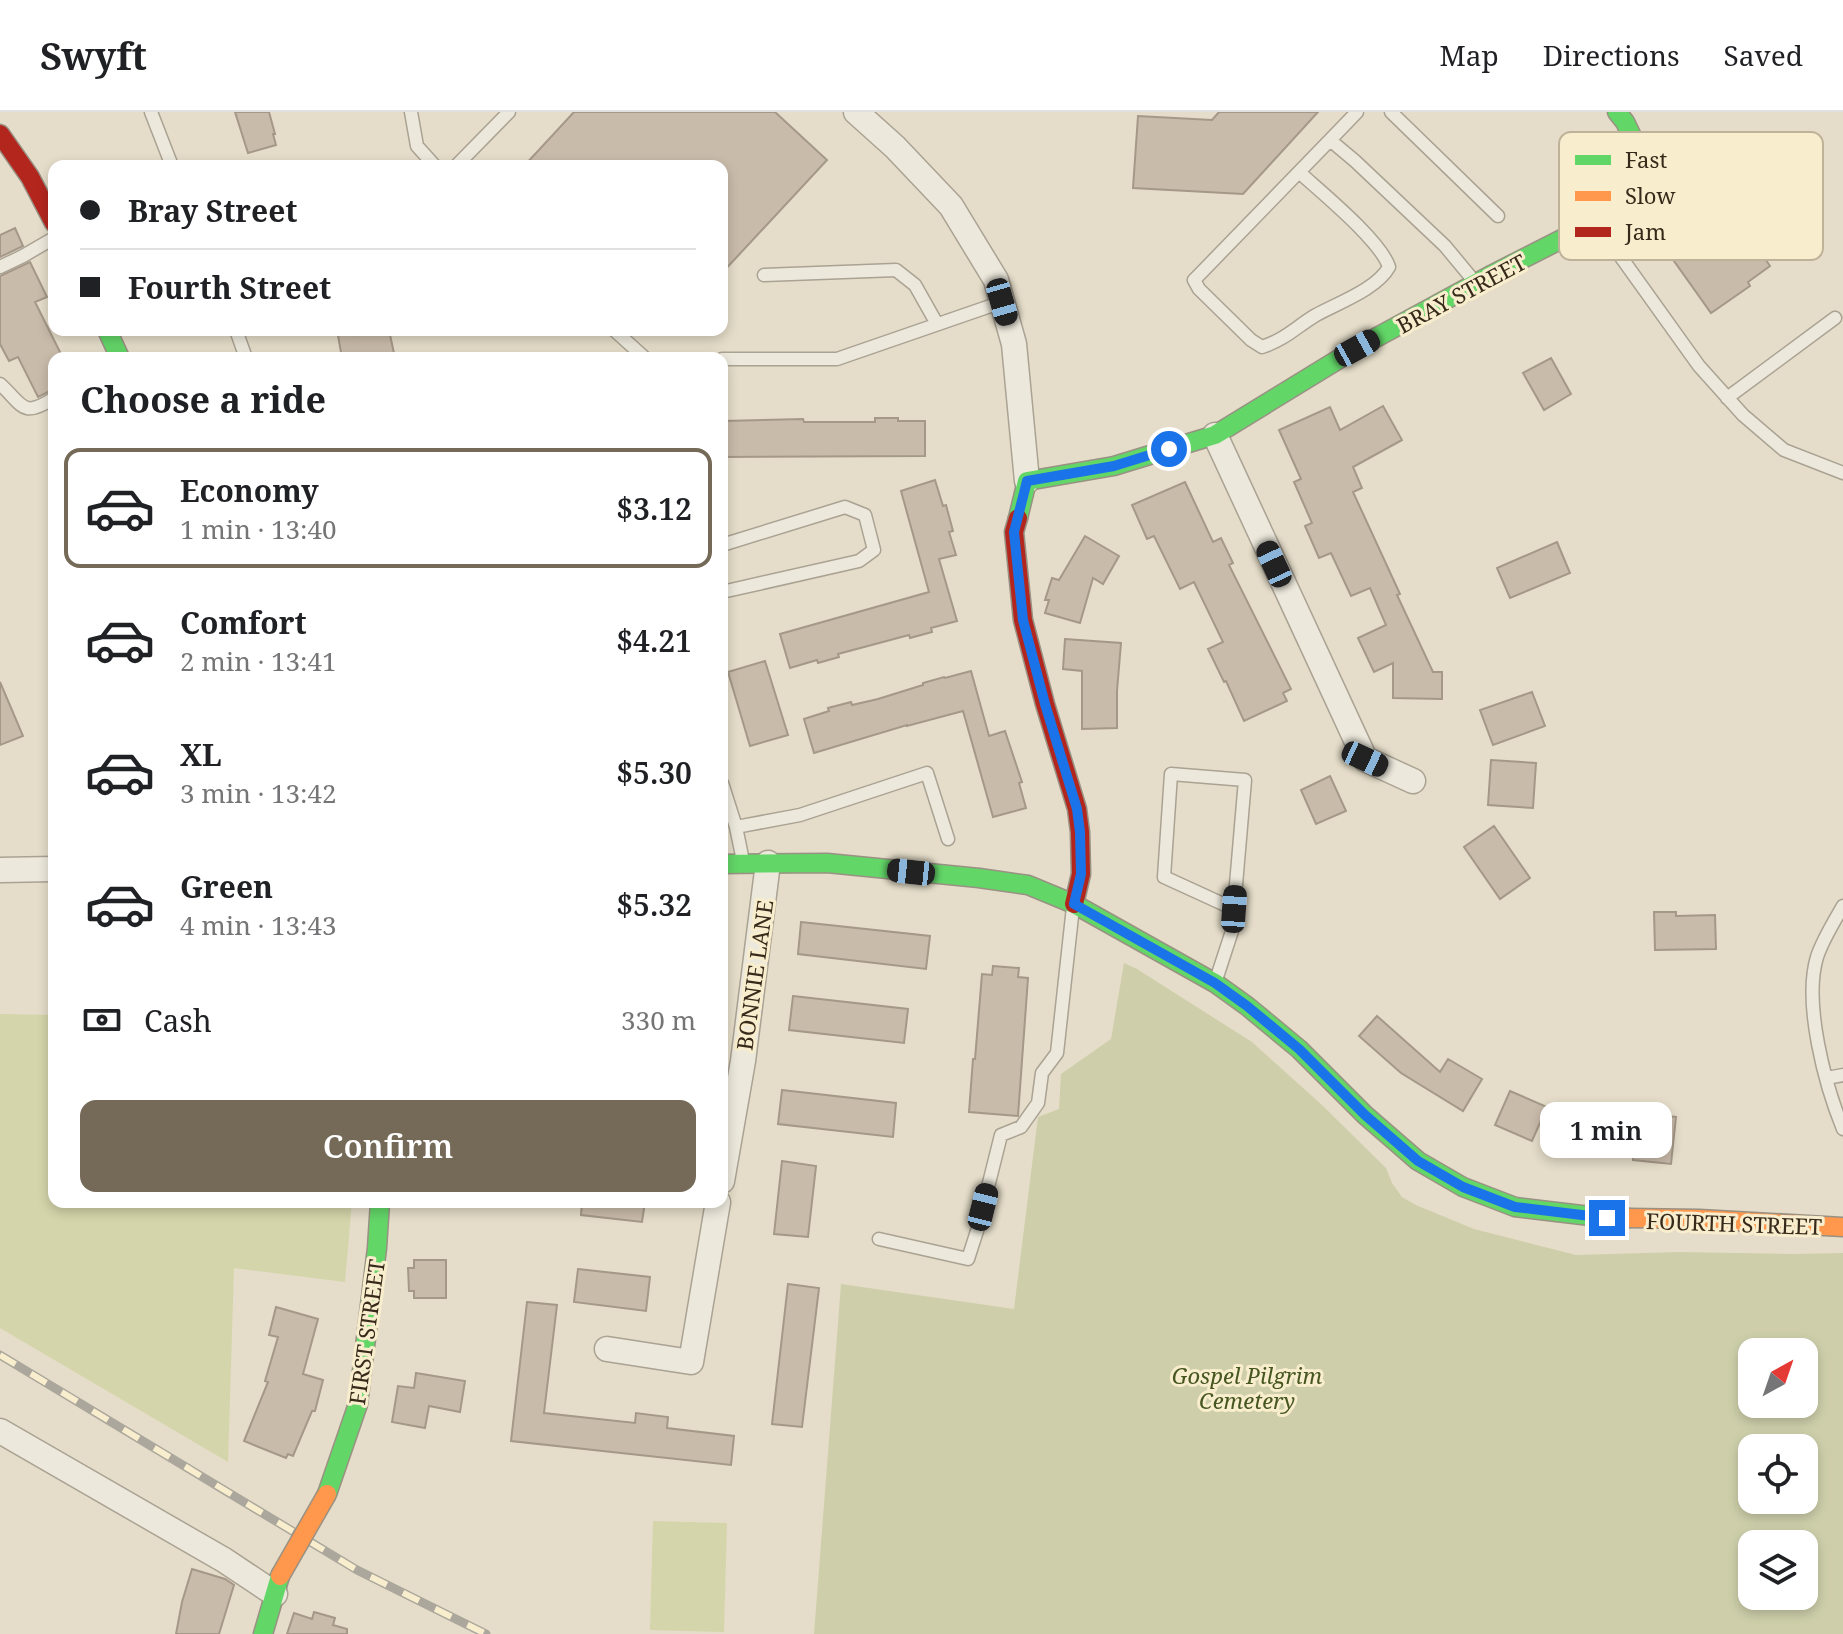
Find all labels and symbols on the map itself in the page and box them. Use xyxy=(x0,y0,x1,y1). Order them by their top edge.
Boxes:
legend xyxy=(1559,132,1823,260)
text: Fast xyxy=(1625,144,1667,174)
text: Slow xyxy=(1625,180,1675,210)
text: Jam xyxy=(1624,216,1666,246)
street label: BRAY STREET xyxy=(1391,246,1531,340)
car xyxy=(984,276,1020,328)
car xyxy=(1330,326,1384,370)
route start xyxy=(1151,431,1187,467)
car xyxy=(1253,537,1295,591)
car xyxy=(1338,738,1392,780)
car xyxy=(886,858,936,886)
car xyxy=(1220,884,1248,934)
street label: BONNIE LANE xyxy=(729,898,779,1052)
callout: 1 min xyxy=(1541,1102,1673,1158)
car xyxy=(966,1181,1000,1233)
route end xyxy=(1589,1200,1625,1236)
street label: FOURTH STREET xyxy=(1645,1205,1823,1241)
street label: FIRST STREET xyxy=(341,1257,391,1407)
north arrow xyxy=(1738,1338,1818,1418)
park label: Gospel Pilgrim Cemetery xyxy=(1172,1360,1323,1415)

